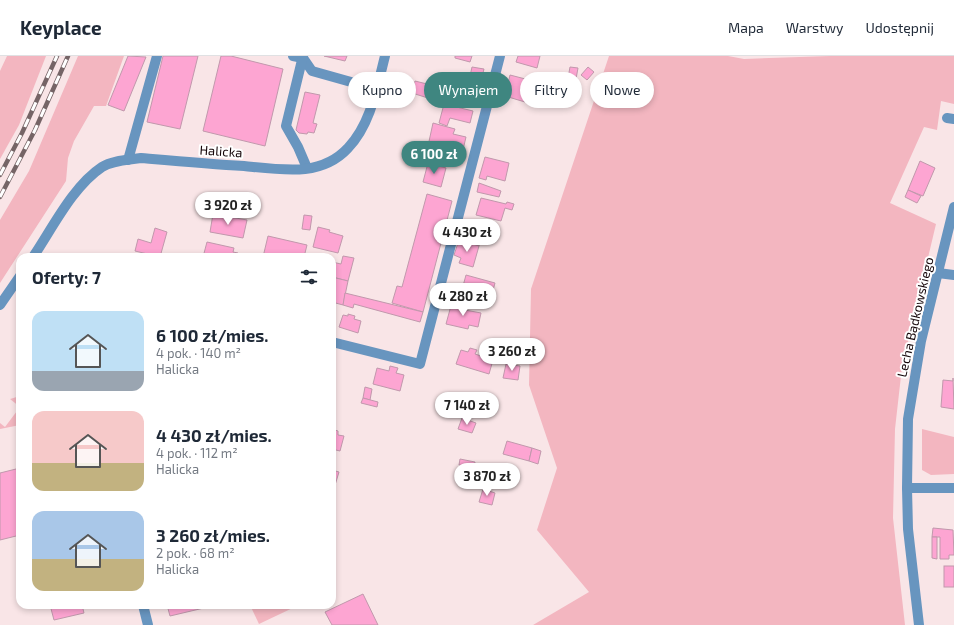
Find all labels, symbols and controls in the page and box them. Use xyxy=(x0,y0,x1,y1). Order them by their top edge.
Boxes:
text: Keyplace xyxy=(20,16,102,39)
text: Mapa xyxy=(728,19,764,36)
text: Warstwy xyxy=(786,19,844,36)
text: Udostępnij xyxy=(866,19,934,36)
chip: Kupno xyxy=(348,72,416,108)
chip: Wynajem xyxy=(424,72,512,108)
chip: Filtry xyxy=(520,72,582,108)
chip: Nowe xyxy=(590,72,654,108)
pin: 6 100 zł xyxy=(393,141,475,175)
street label: Halicka xyxy=(199,142,243,160)
text: 6 100 zł xyxy=(411,146,457,162)
pin: 3 920 zł xyxy=(187,192,269,226)
text: 3 920 zł xyxy=(204,197,252,213)
pin: 4 430 zł xyxy=(426,219,508,253)
text: 4 430 zł xyxy=(442,224,492,240)
street label: Lecha Bądkowskiego xyxy=(893,255,937,379)
icon: filters xyxy=(298,266,320,288)
text: Oferty: 7 xyxy=(32,267,101,287)
pin: 4 280 zł xyxy=(422,283,504,317)
text: 4 280 zł xyxy=(438,288,488,304)
text: 6 100 zł/mies. xyxy=(156,325,269,345)
icon: home xyxy=(64,327,112,375)
pin: 3 260 zł xyxy=(471,338,553,372)
text: 3 260 zł xyxy=(488,343,536,359)
text: 4 pok. · 140 m² xyxy=(156,345,241,361)
text: Halicka xyxy=(156,361,199,377)
pin: 7 140 zł xyxy=(426,392,508,426)
text: 7 140 zł xyxy=(444,397,490,413)
text: 4 430 zł/mies. xyxy=(156,425,272,445)
icon: home xyxy=(64,427,112,475)
text: 4 pok. · 112 m² xyxy=(156,445,238,461)
text: Halicka xyxy=(156,461,199,477)
pin: 3 870 zł xyxy=(446,463,528,497)
text: 3 870 zł xyxy=(463,468,511,484)
text: 3 260 zł/mies. xyxy=(156,525,270,545)
icon: home xyxy=(64,527,112,575)
text: 2 pok. · 68 m² xyxy=(156,545,235,561)
text: Halicka xyxy=(156,561,199,577)

